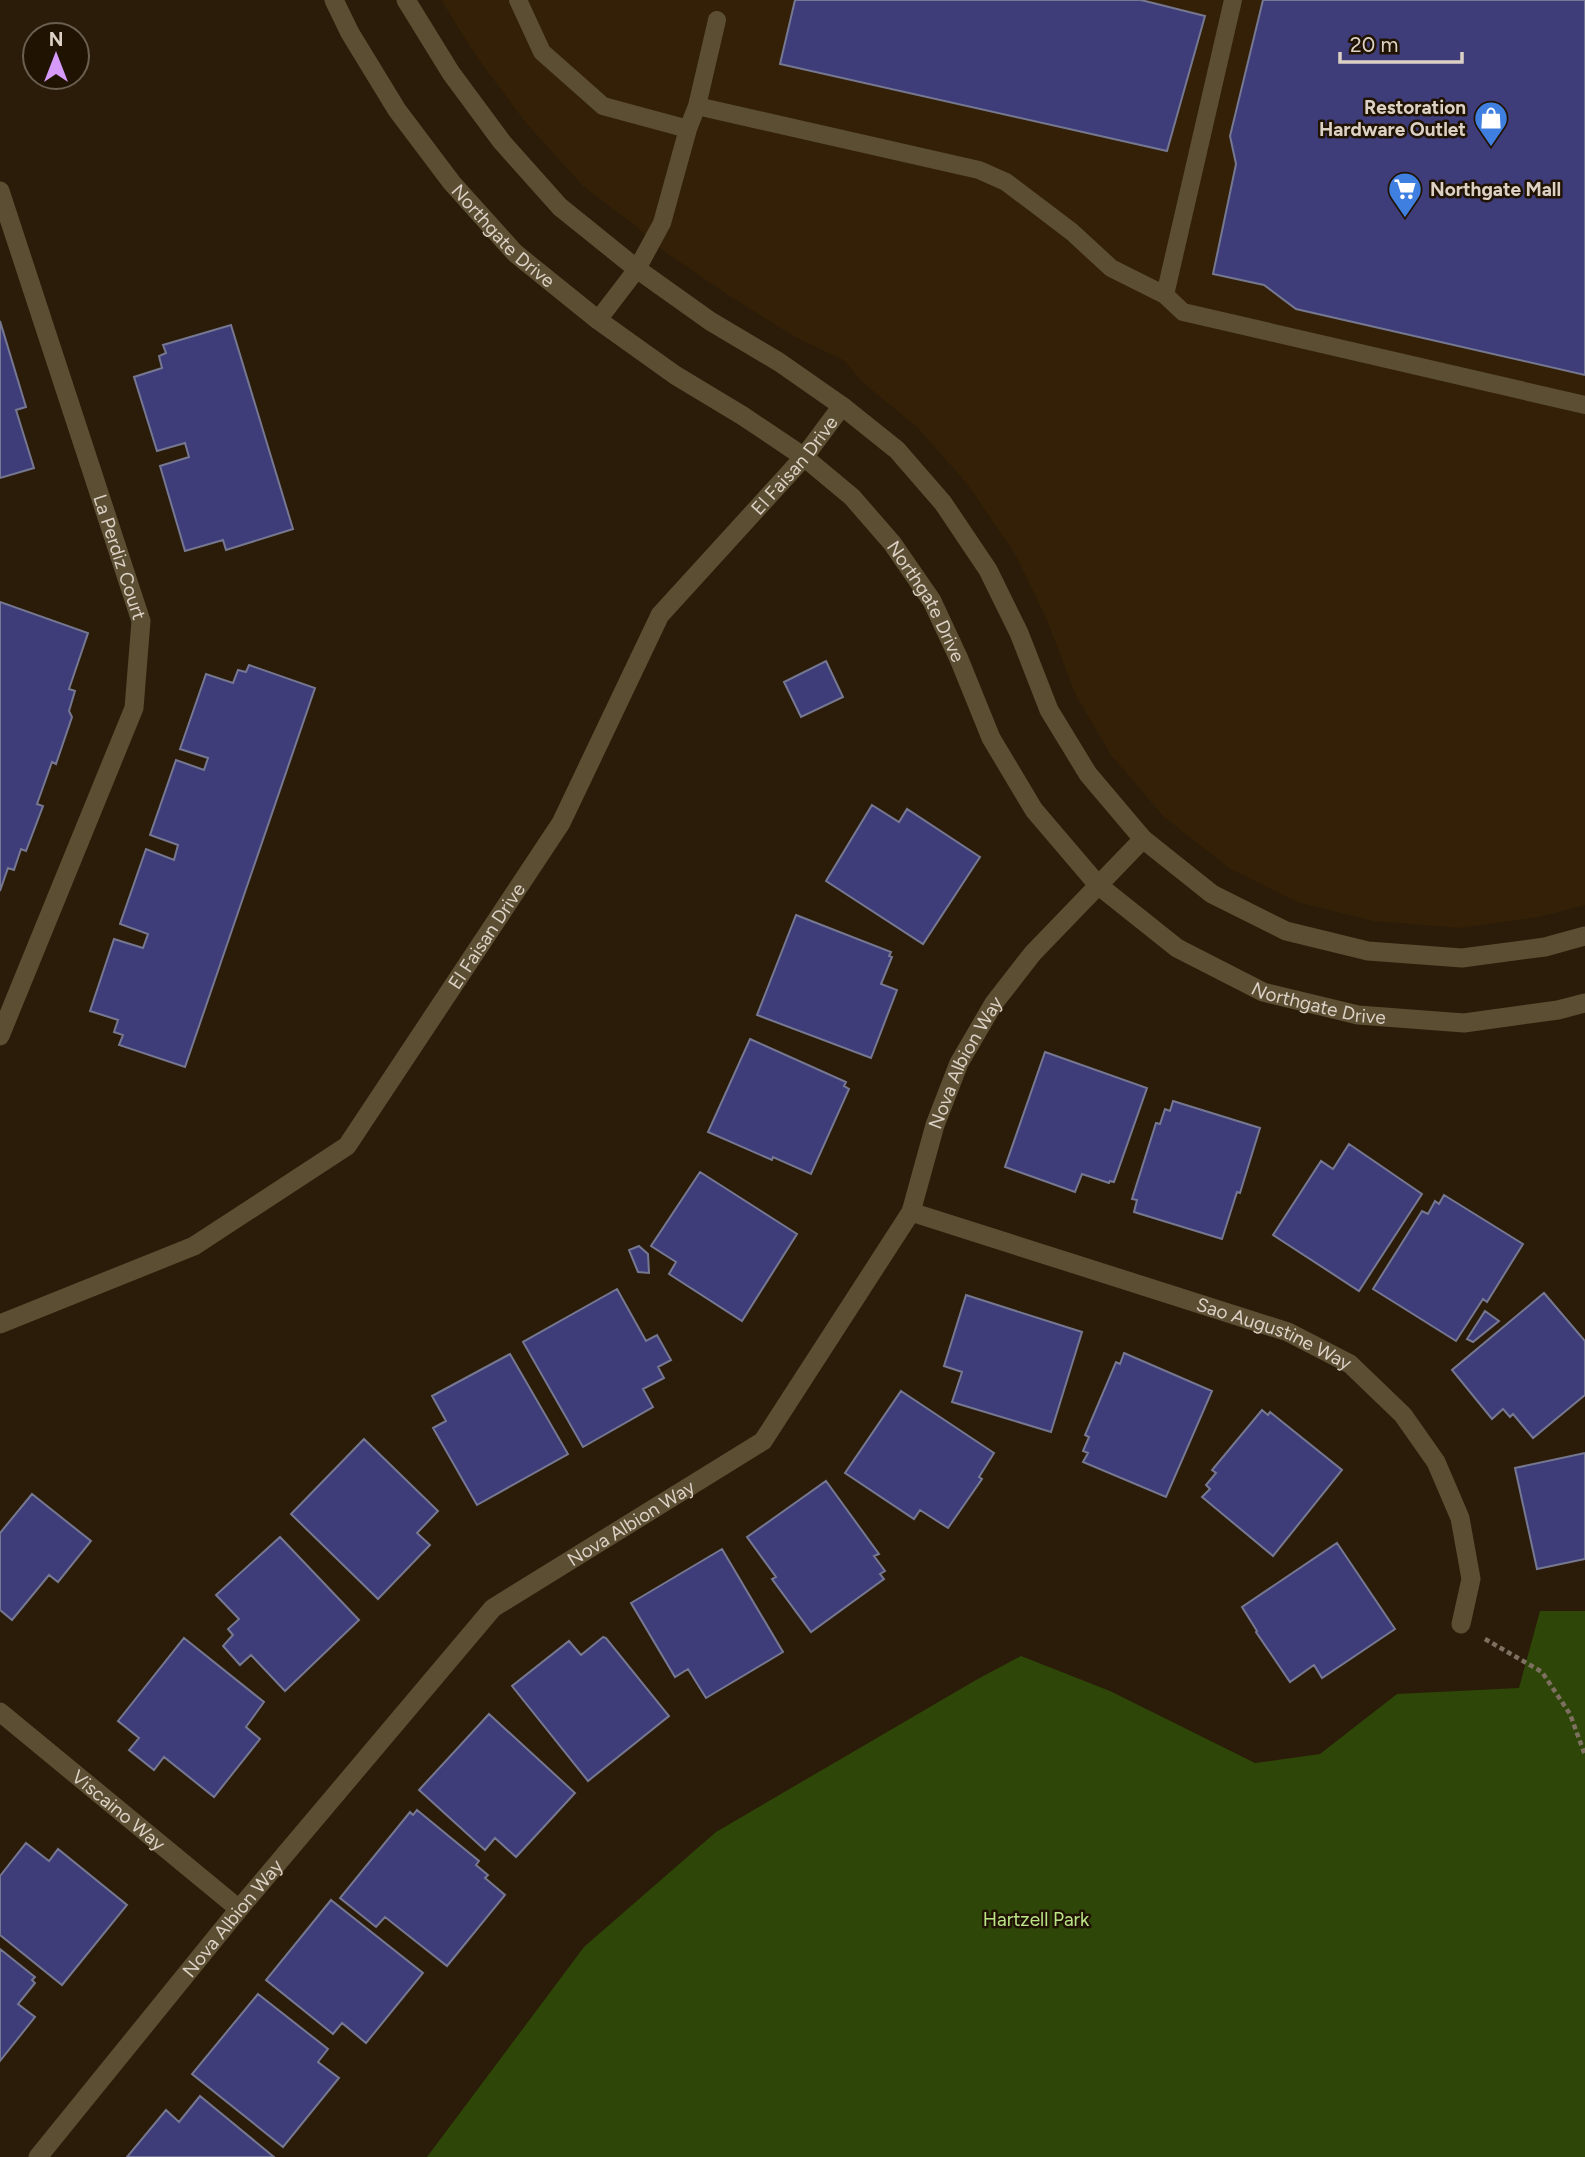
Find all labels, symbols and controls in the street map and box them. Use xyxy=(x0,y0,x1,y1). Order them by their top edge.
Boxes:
north arrow xyxy=(21,21,91,91)
scale bar xyxy=(1340,21,1462,65)
text: N xyxy=(49,28,63,51)
text: 20 m xyxy=(1350,32,1398,57)
place label: Restoration Hardware Outlet xyxy=(1319,96,1466,141)
shop icon: Restoration Hardware Outlet xyxy=(1472,99,1510,148)
supermarket icon: Northgate Mall xyxy=(1386,170,1424,219)
place label: Northgate Mall xyxy=(1430,178,1561,201)
street label: Northgate Drive xyxy=(447,179,560,292)
street label: El Faisan Drive xyxy=(746,411,842,519)
street label: La Perdiz Court xyxy=(89,491,151,622)
street label: Northgate Drive xyxy=(882,536,970,666)
street label: El Faisan Drive xyxy=(443,878,530,993)
street label: Northgate Drive xyxy=(1248,977,1387,1029)
street label: Nova Albion Way xyxy=(923,991,1007,1132)
street label: Sao Augustine Way xyxy=(1194,1292,1356,1374)
street label: Nova Albion Way xyxy=(563,1475,699,1571)
street label: Viscaino Way xyxy=(67,1765,170,1855)
street label: Nova Albion Way xyxy=(177,1855,287,1982)
park label: Hartzell Park xyxy=(983,1908,1090,1931)

